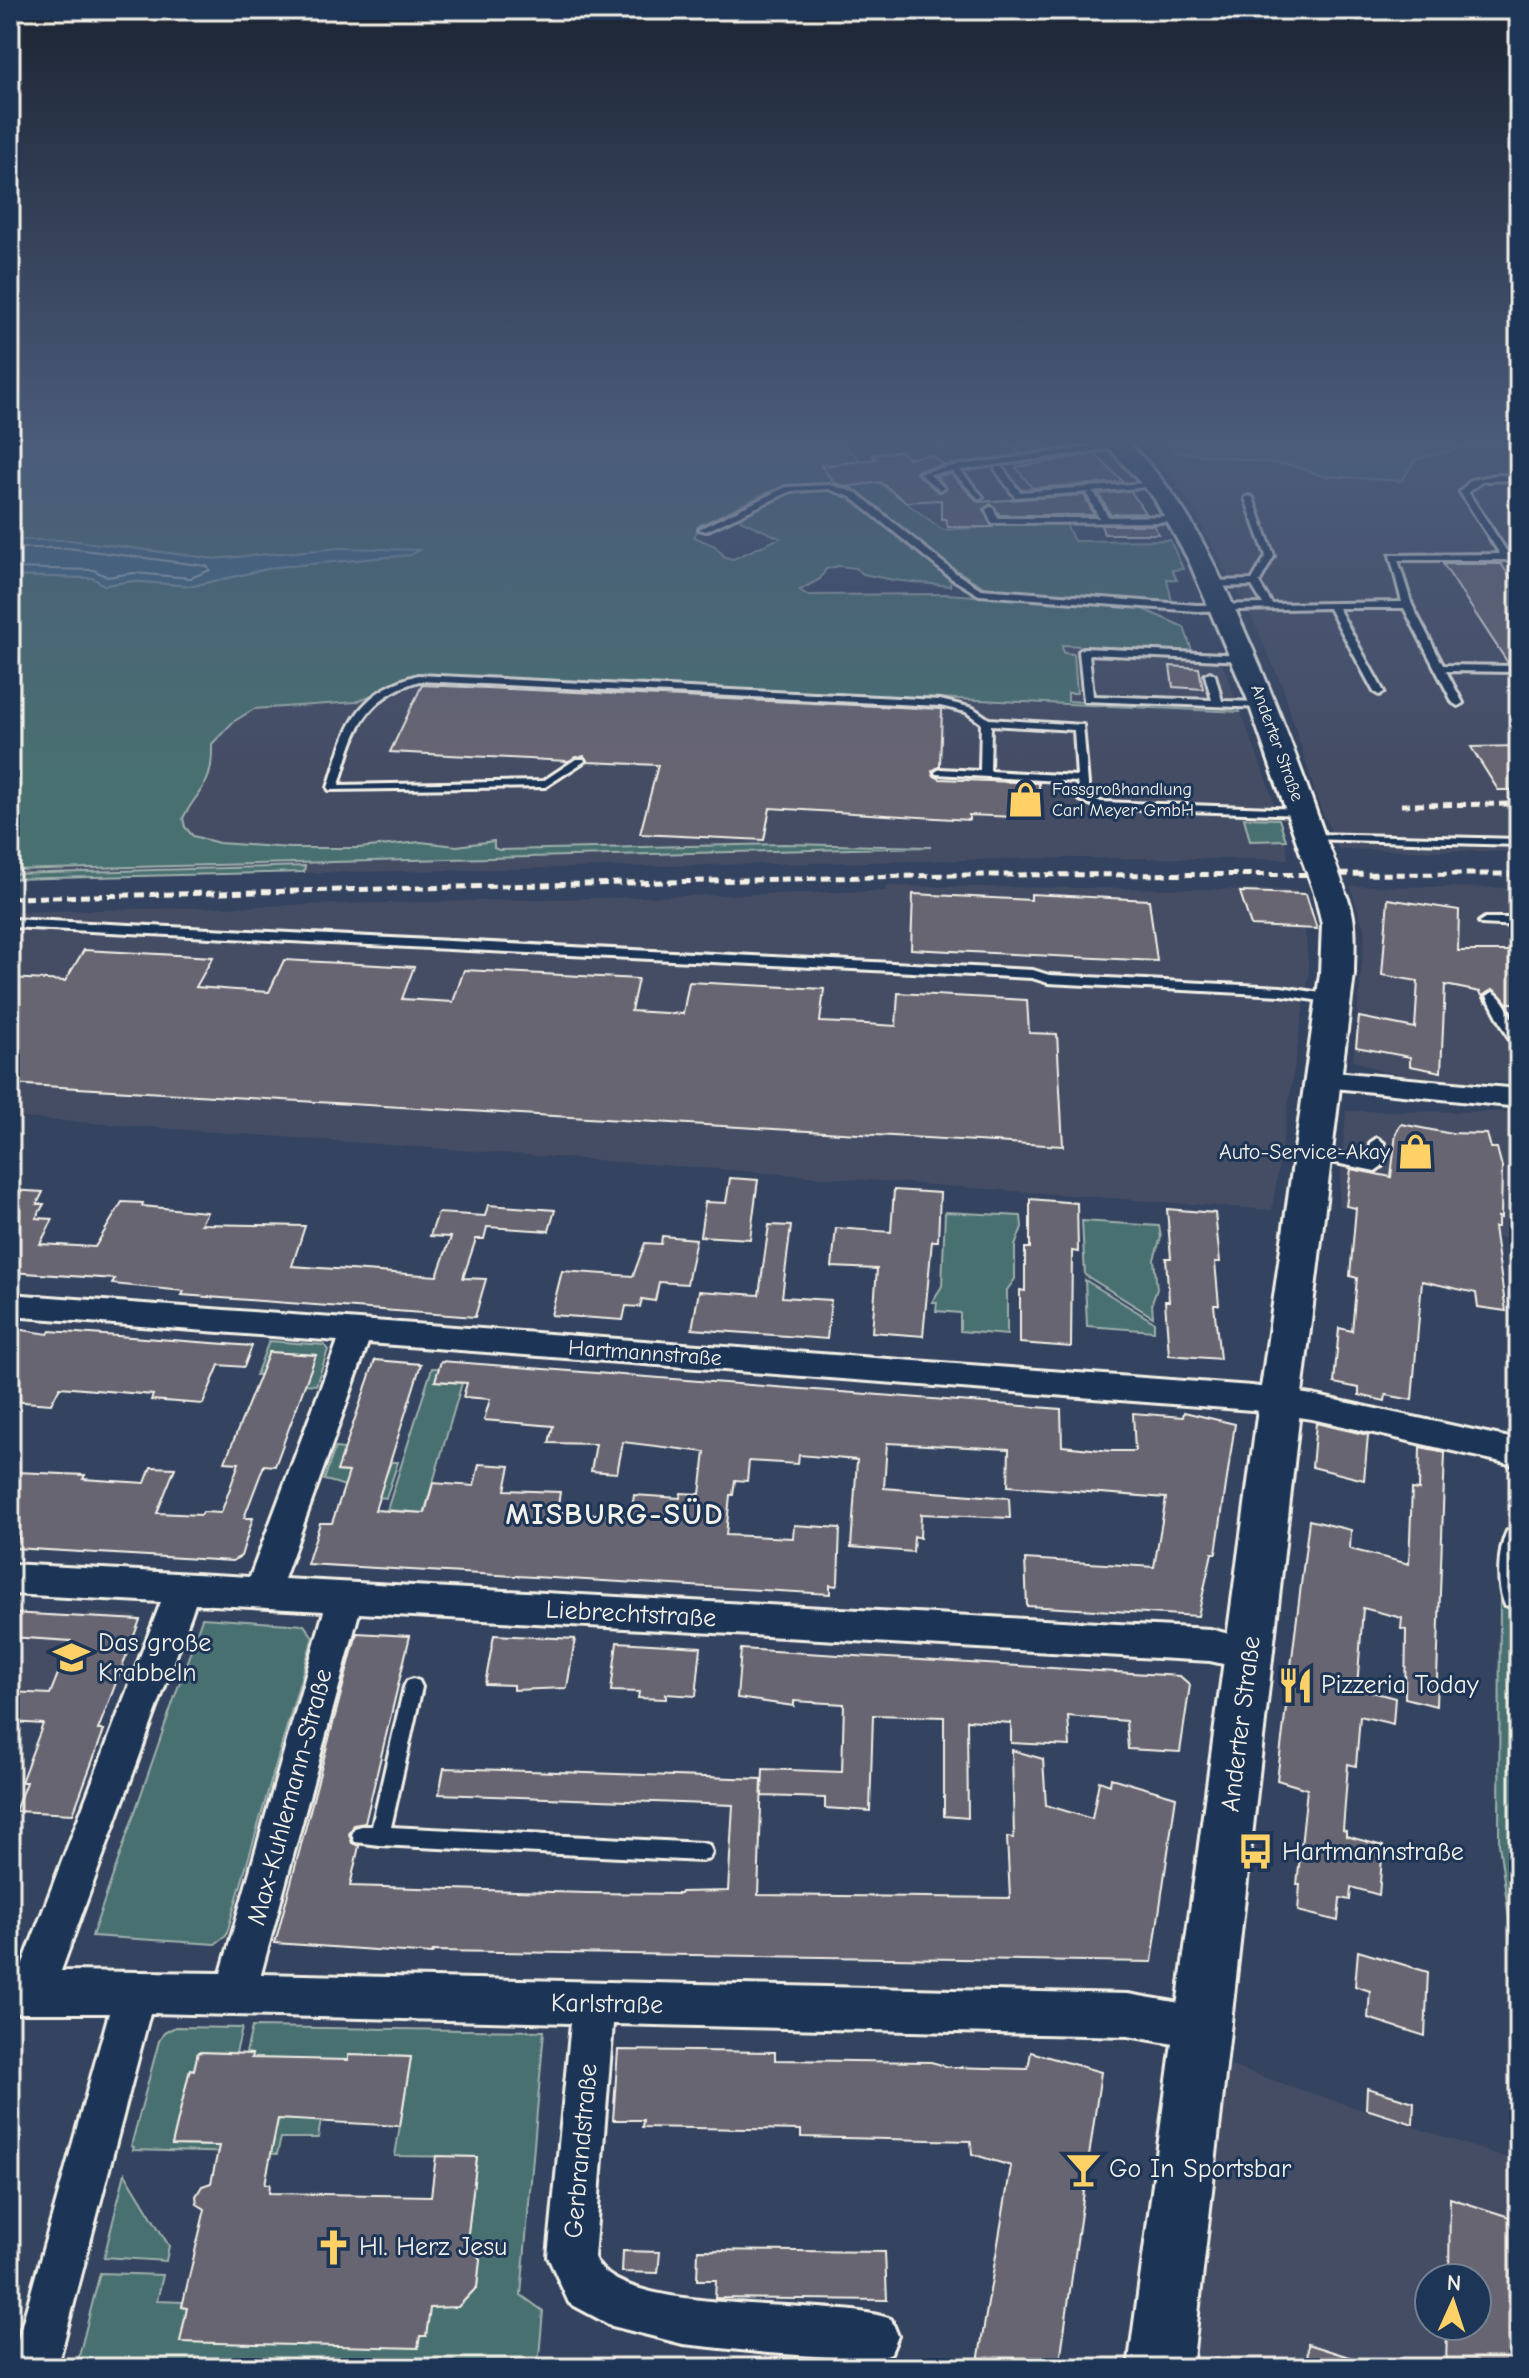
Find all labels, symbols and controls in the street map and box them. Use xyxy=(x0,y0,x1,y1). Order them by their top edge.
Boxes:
street label: Anderter Straße xyxy=(1246,682,1308,804)
place label: Fassgroßhandlung Carl Meyer GmbH xyxy=(1052,779,1194,821)
shop icon: Fassgroßhandlung Carl Meyer GmbH xyxy=(1007,780,1045,818)
shop icon: Auto-Service-Akay xyxy=(1397,1133,1435,1171)
place label: Auto-Service-Akay xyxy=(1219,1139,1390,1165)
street label: Hartmannstraße xyxy=(567,1335,723,1371)
district label: MISBURG-SÜD xyxy=(505,1497,725,1532)
street label: Liebrechtstraße xyxy=(545,1595,717,1633)
place label: Das große Krabbeln xyxy=(98,1628,211,1688)
street label: Anderter Straße xyxy=(1215,1634,1267,1814)
school or university icon: Das große Krabbeln xyxy=(53,1639,91,1677)
street label: Max-Kuhlemann-Straße xyxy=(241,1665,339,1929)
restaurant icon: Pizzeria Today xyxy=(1276,1666,1314,1704)
place label: Pizzeria Today xyxy=(1321,1670,1479,1700)
bus stop icon: Hartmannstraße xyxy=(1237,1833,1275,1871)
place label: Hartmannstraße xyxy=(1282,1837,1464,1867)
street label: Karlstraße xyxy=(551,1988,663,2020)
street label: Gerbrandstraße xyxy=(558,2062,604,2240)
bar icon: Go In Sportsbar xyxy=(1064,2150,1102,2188)
place label: Go In Sportsbar xyxy=(1109,2154,1292,2184)
church icon: Hl. Herz Jesu xyxy=(314,2228,352,2266)
place label: Hl. Herz Jesu xyxy=(359,2232,507,2262)
north arrow xyxy=(1413,2262,1493,2342)
text: N xyxy=(1446,2270,1462,2296)

